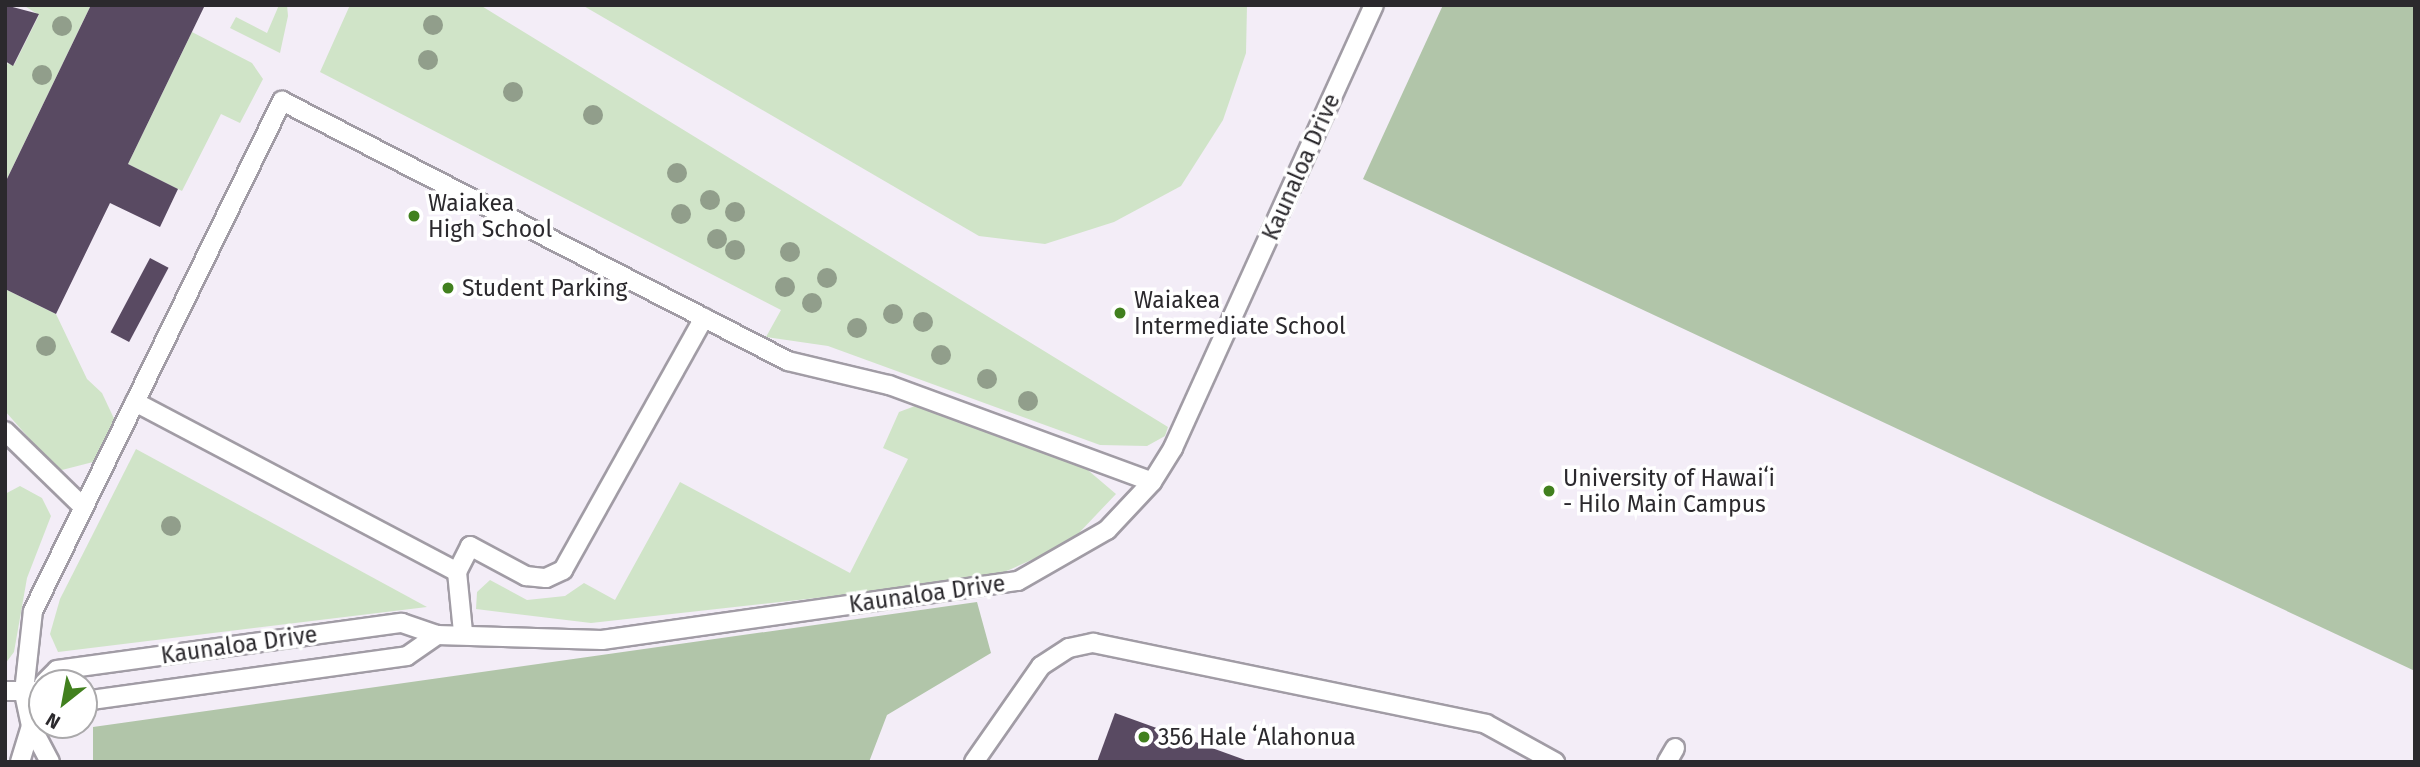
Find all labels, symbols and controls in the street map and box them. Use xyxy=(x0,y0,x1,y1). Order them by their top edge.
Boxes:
street label: Kaunaloa Drive xyxy=(1256,89,1346,245)
place label: Waiakea High School xyxy=(428,189,552,243)
marker: Waiakea High School xyxy=(406,208,422,224)
place label: Student Parking xyxy=(462,274,628,302)
marker: Student Parking xyxy=(440,280,456,296)
place label: Waiakea Intermediate School xyxy=(1134,286,1346,340)
marker: Waiakea Intermediate School xyxy=(1112,305,1128,321)
place label: University of Hawaiʻi - Hilo Main Campus xyxy=(1563,464,1775,518)
marker: University of Hawaiʻi - Hilo Main Campus xyxy=(1541,483,1557,499)
street label: Kaunaloa Drive xyxy=(847,569,1007,619)
street label: Kaunaloa Drive xyxy=(159,620,319,670)
north arrow xyxy=(28,669,98,739)
text: N xyxy=(42,708,64,734)
place label: 356 Hale ʻAlahonua xyxy=(1158,723,1356,751)
marker: 356 Hale ʻAlahonua xyxy=(1136,729,1152,745)

